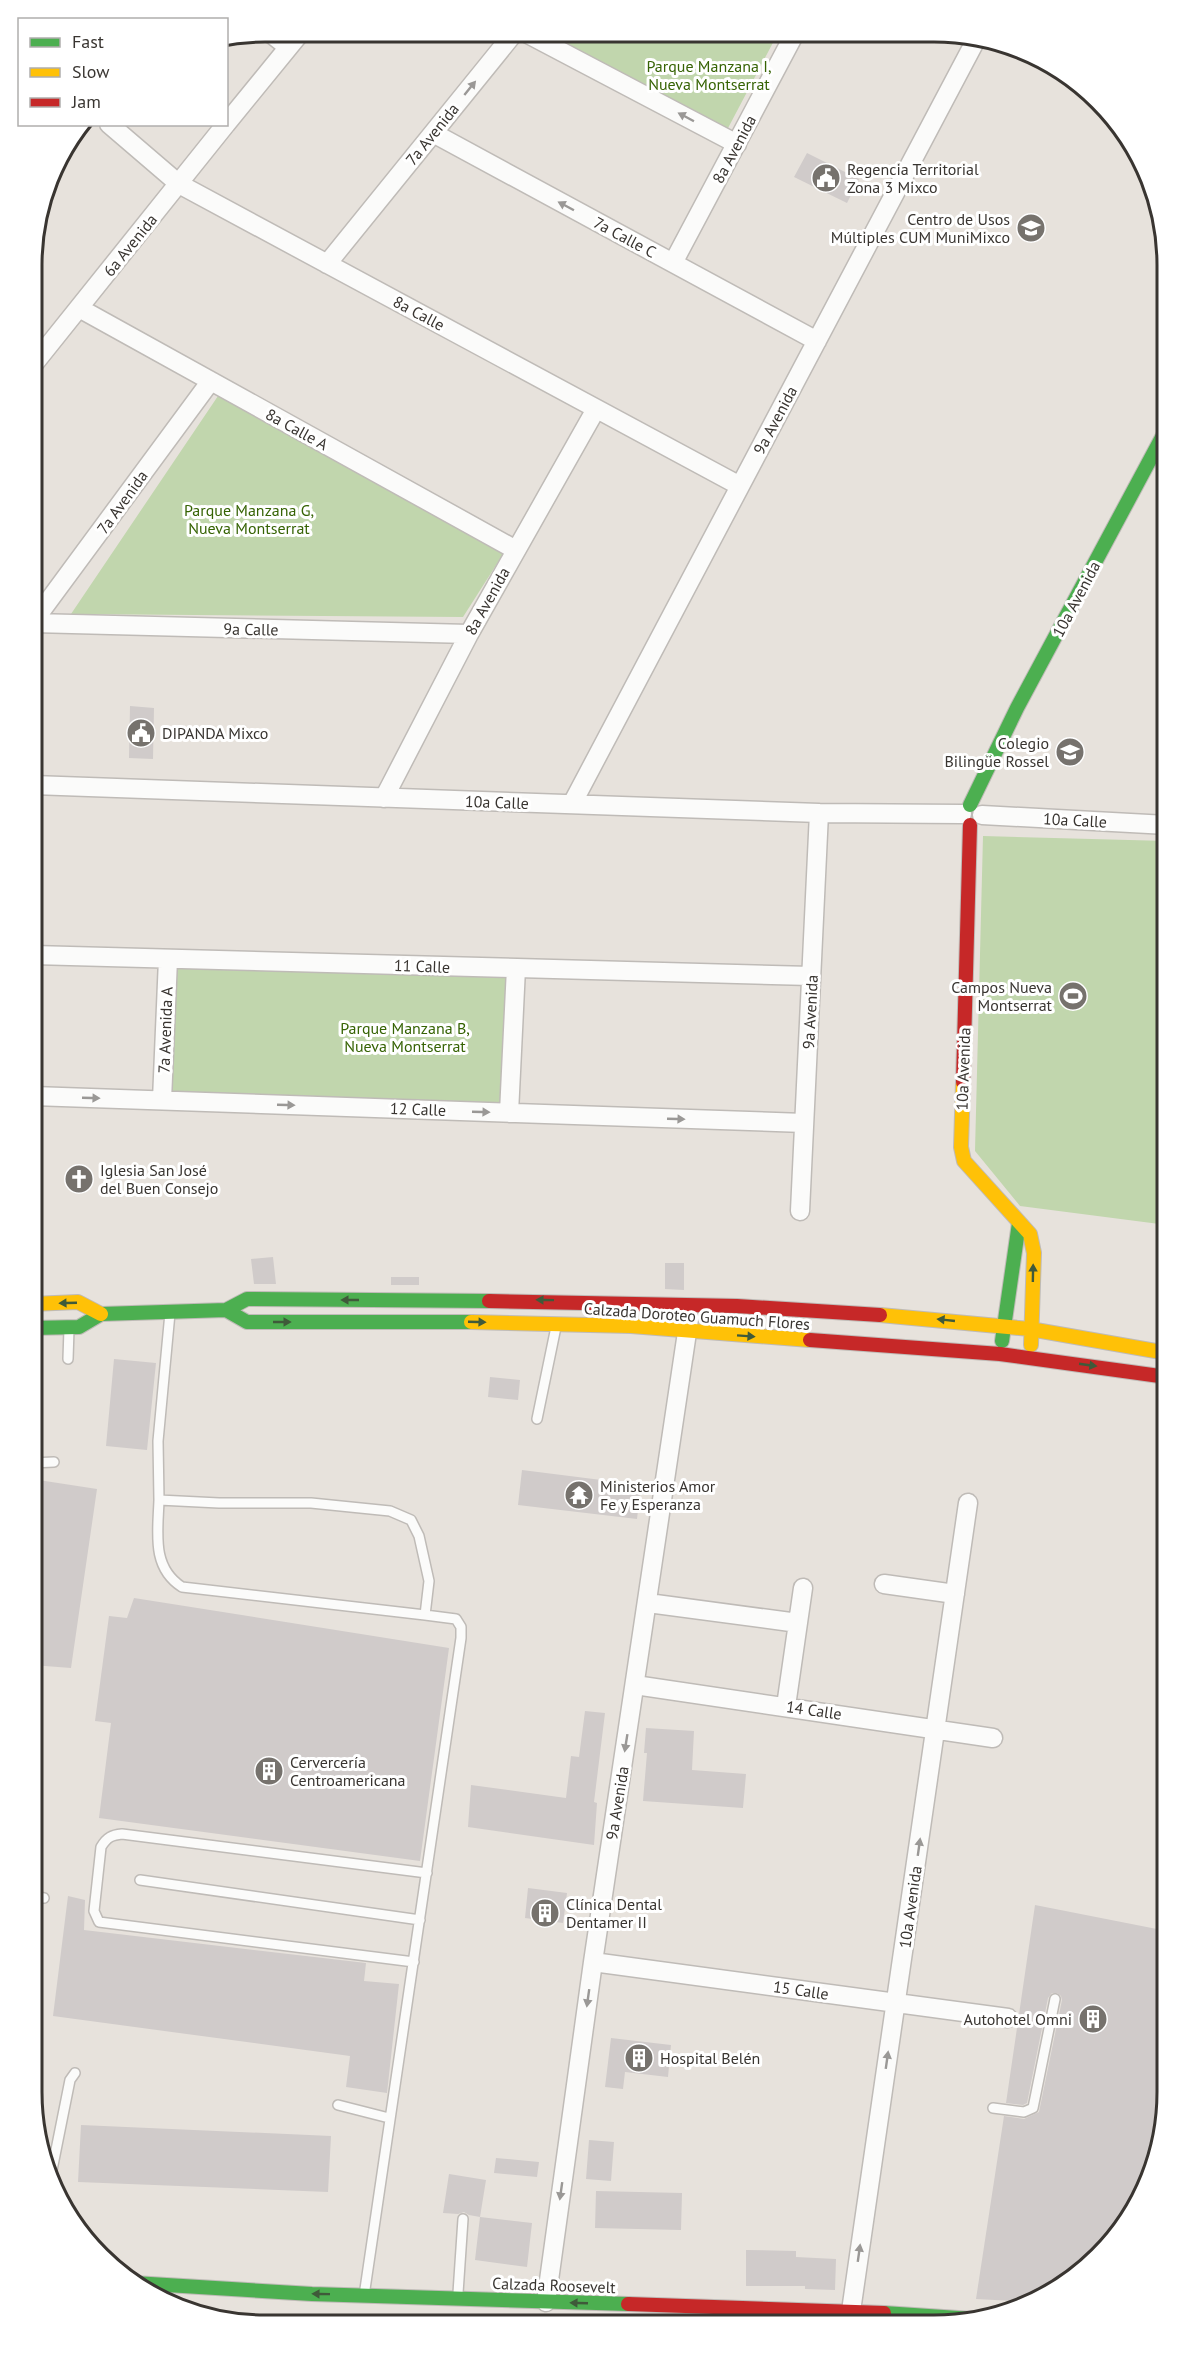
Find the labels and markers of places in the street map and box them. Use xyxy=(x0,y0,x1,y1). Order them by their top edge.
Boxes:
place label: Regencia Territorial Zona 3 Mixco xyxy=(847,159,979,197)
public building icon: Regencia Territorial Zona 3 Mixco xyxy=(810,162,842,194)
place label: Centro de Usos Múltiples CUM MuniMixco xyxy=(831,209,1010,247)
school or university icon: Centro de Usos Múltiples CUM MuniMixco xyxy=(1015,212,1047,244)
public building icon: DIPANDA Mixco xyxy=(125,717,157,749)
place label: DIPANDA Mixco xyxy=(162,723,268,743)
place label: Colegio Bilingüe Rossel xyxy=(944,733,1049,771)
school or university icon: Colegio Bilingüe Rossel xyxy=(1054,736,1086,768)
place label: Campos Nueva Montserrat xyxy=(951,977,1053,1015)
sports icon: Campos Nueva Montserrat xyxy=(1057,980,1089,1012)
place label: Iglesia San José del Buen Consejo xyxy=(100,1160,218,1198)
church icon: Iglesia San José del Buen Consejo xyxy=(63,1163,95,1195)
place label: Ministerios Amor Fe y Esperanza xyxy=(600,1476,716,1514)
temple icon: Ministerios Amor Fe y Esperanza xyxy=(563,1479,595,1511)
place label: Cervercería Centroamericana xyxy=(290,1752,406,1790)
building icon: Cervercería Centroamericana xyxy=(253,1755,285,1787)
place label: Clínica Dental Dentamer II xyxy=(566,1894,662,1932)
building icon: Clínica Dental Dentamer II xyxy=(529,1897,561,1929)
building icon: Autohotel Omni xyxy=(1077,2003,1109,2035)
place label: Autohotel Omni xyxy=(964,2009,1072,2029)
building icon: Hospital Belén xyxy=(623,2042,655,2074)
place label: Hospital Belén xyxy=(660,2048,760,2068)

